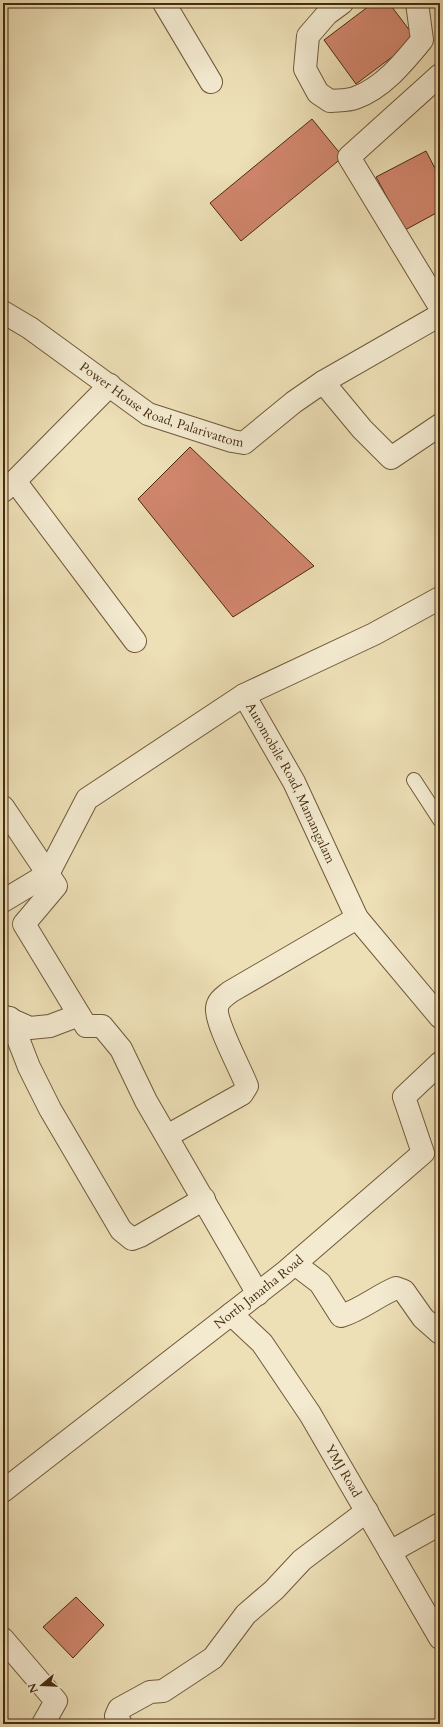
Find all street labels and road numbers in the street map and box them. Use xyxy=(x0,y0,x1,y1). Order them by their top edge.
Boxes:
street label: Power House Road, Palarivattom xyxy=(76,358,245,452)
street label: Automobile Road, Mamangalam xyxy=(241,699,340,866)
street label: North Janatha Road xyxy=(210,1251,307,1333)
street label: YMJ Road xyxy=(321,1441,366,1501)

